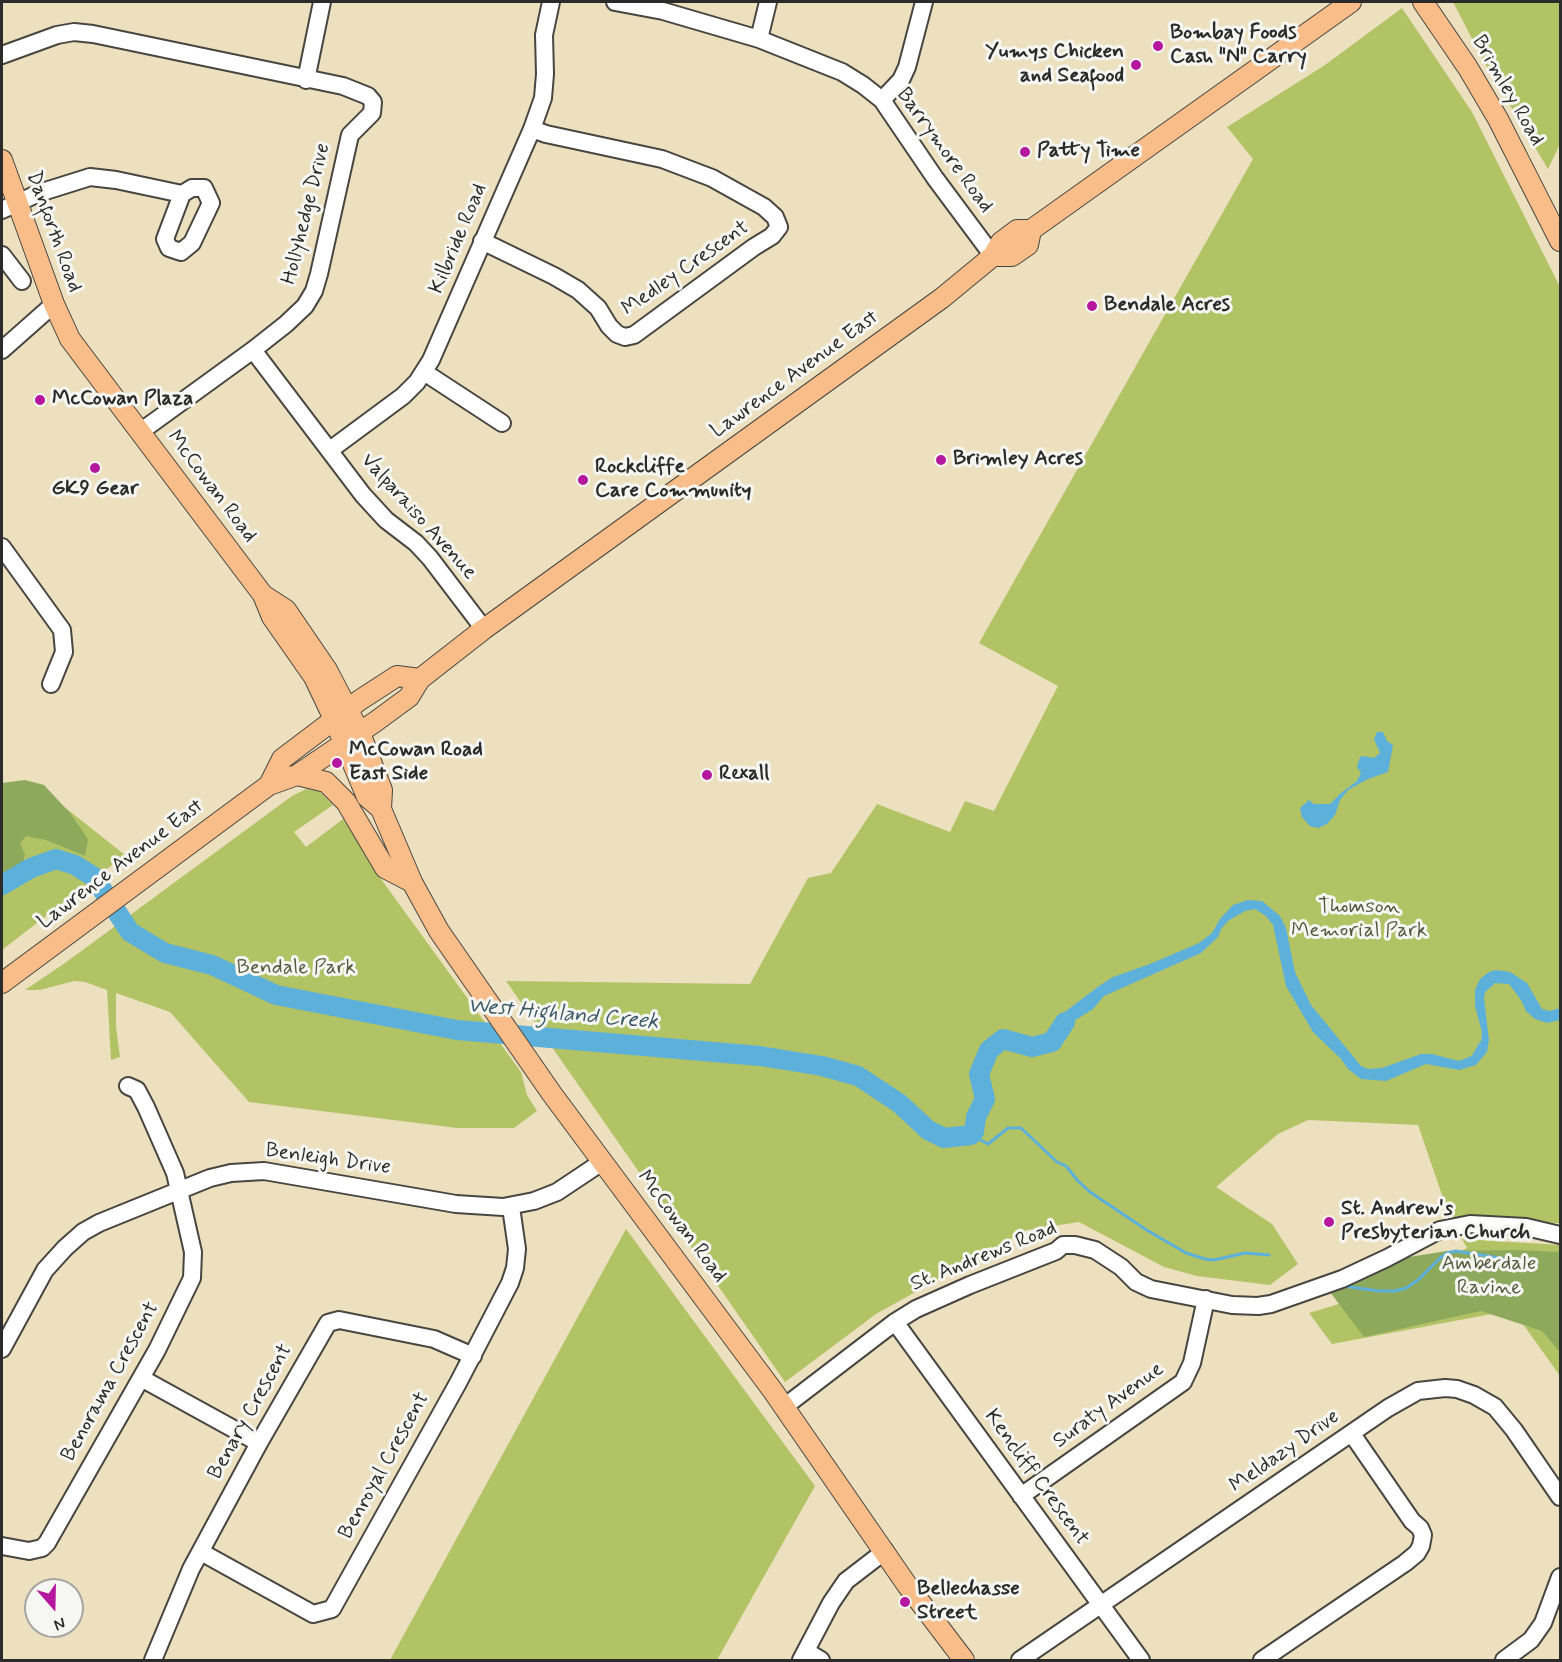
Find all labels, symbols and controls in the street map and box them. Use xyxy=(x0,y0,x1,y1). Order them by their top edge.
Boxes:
place label: Bombay Foods Cash "N" Carry xyxy=(1170,21,1307,71)
street label: Brimley Road xyxy=(1465,31,1549,151)
marker: Bombay Foods Cash "N" Carry xyxy=(1151,39,1165,53)
place label: Yumys Chicken and Seafood xyxy=(985,40,1124,90)
marker: Yumys Chicken and Seafood xyxy=(1129,58,1143,72)
street label: Barrymore Road xyxy=(890,84,998,218)
place label: Patty Time xyxy=(1037,139,1140,165)
street label: Hollyhedge Drive xyxy=(277,141,337,287)
marker: Patty Time xyxy=(1018,145,1032,159)
street label: Danforth Road xyxy=(19,168,87,296)
street label: Kilbride Road xyxy=(424,180,494,298)
street label: Medley Crescent xyxy=(617,216,755,322)
place label: Bendale Acres xyxy=(1104,293,1230,319)
marker: Bendale Acres xyxy=(1085,299,1099,313)
street label: Lawrence Avenue East xyxy=(706,306,884,444)
place label: McCowan Plaza xyxy=(52,387,193,413)
marker: McCowan Plaza xyxy=(33,393,47,407)
street label: McCowan Road xyxy=(161,426,261,548)
place label: Brimley Acres xyxy=(953,447,1083,473)
street label: Valparaiso Avenue xyxy=(355,449,481,585)
marker: Brimley Acres xyxy=(934,453,948,467)
place label: Rockcliffe Care Community xyxy=(595,455,752,505)
marker: GK9 Gear xyxy=(88,461,102,475)
marker: Rockcliffe Care Community xyxy=(576,473,590,487)
place label: GK9 Gear xyxy=(51,477,139,503)
place label: McCowan Road East Side xyxy=(349,738,483,788)
marker: McCowan Road East Side xyxy=(330,756,344,770)
place label: Rexall xyxy=(719,762,769,788)
marker: Rexall xyxy=(700,768,714,782)
street label: Lawrence Avenue East xyxy=(33,794,209,936)
park label: Thomson Memorial Park xyxy=(1291,895,1427,945)
park label: Bendale Park xyxy=(236,956,356,982)
water label: West Highland Creek xyxy=(466,994,660,1036)
street label: Benleigh Drive xyxy=(264,1139,392,1181)
street label: McCowan Road xyxy=(631,1166,731,1288)
place label: St. Andrew's Presbyterian Church xyxy=(1341,1197,1530,1247)
marker: St. Andrew's Presbyterian Church xyxy=(1322,1215,1336,1229)
street label: St. Andrews Road xyxy=(907,1216,1061,1298)
park label: Amberdale Ravine xyxy=(1442,1252,1536,1302)
street label: Benorama Crescent xyxy=(57,1298,165,1466)
street label: Benary Crescent xyxy=(203,1340,299,1484)
street label: Suraty Avenue xyxy=(1049,1357,1169,1455)
street label: Benroyal Crescent xyxy=(334,1388,436,1544)
street label: Kencliff Crescent xyxy=(978,1405,1094,1551)
street label: Meldazy Drive xyxy=(1225,1405,1345,1499)
place label: Bellechasse Street xyxy=(917,1577,1020,1627)
north arrow xyxy=(24,1578,84,1638)
marker: Bellechasse Street xyxy=(898,1595,912,1609)
text: N xyxy=(51,1612,68,1635)

